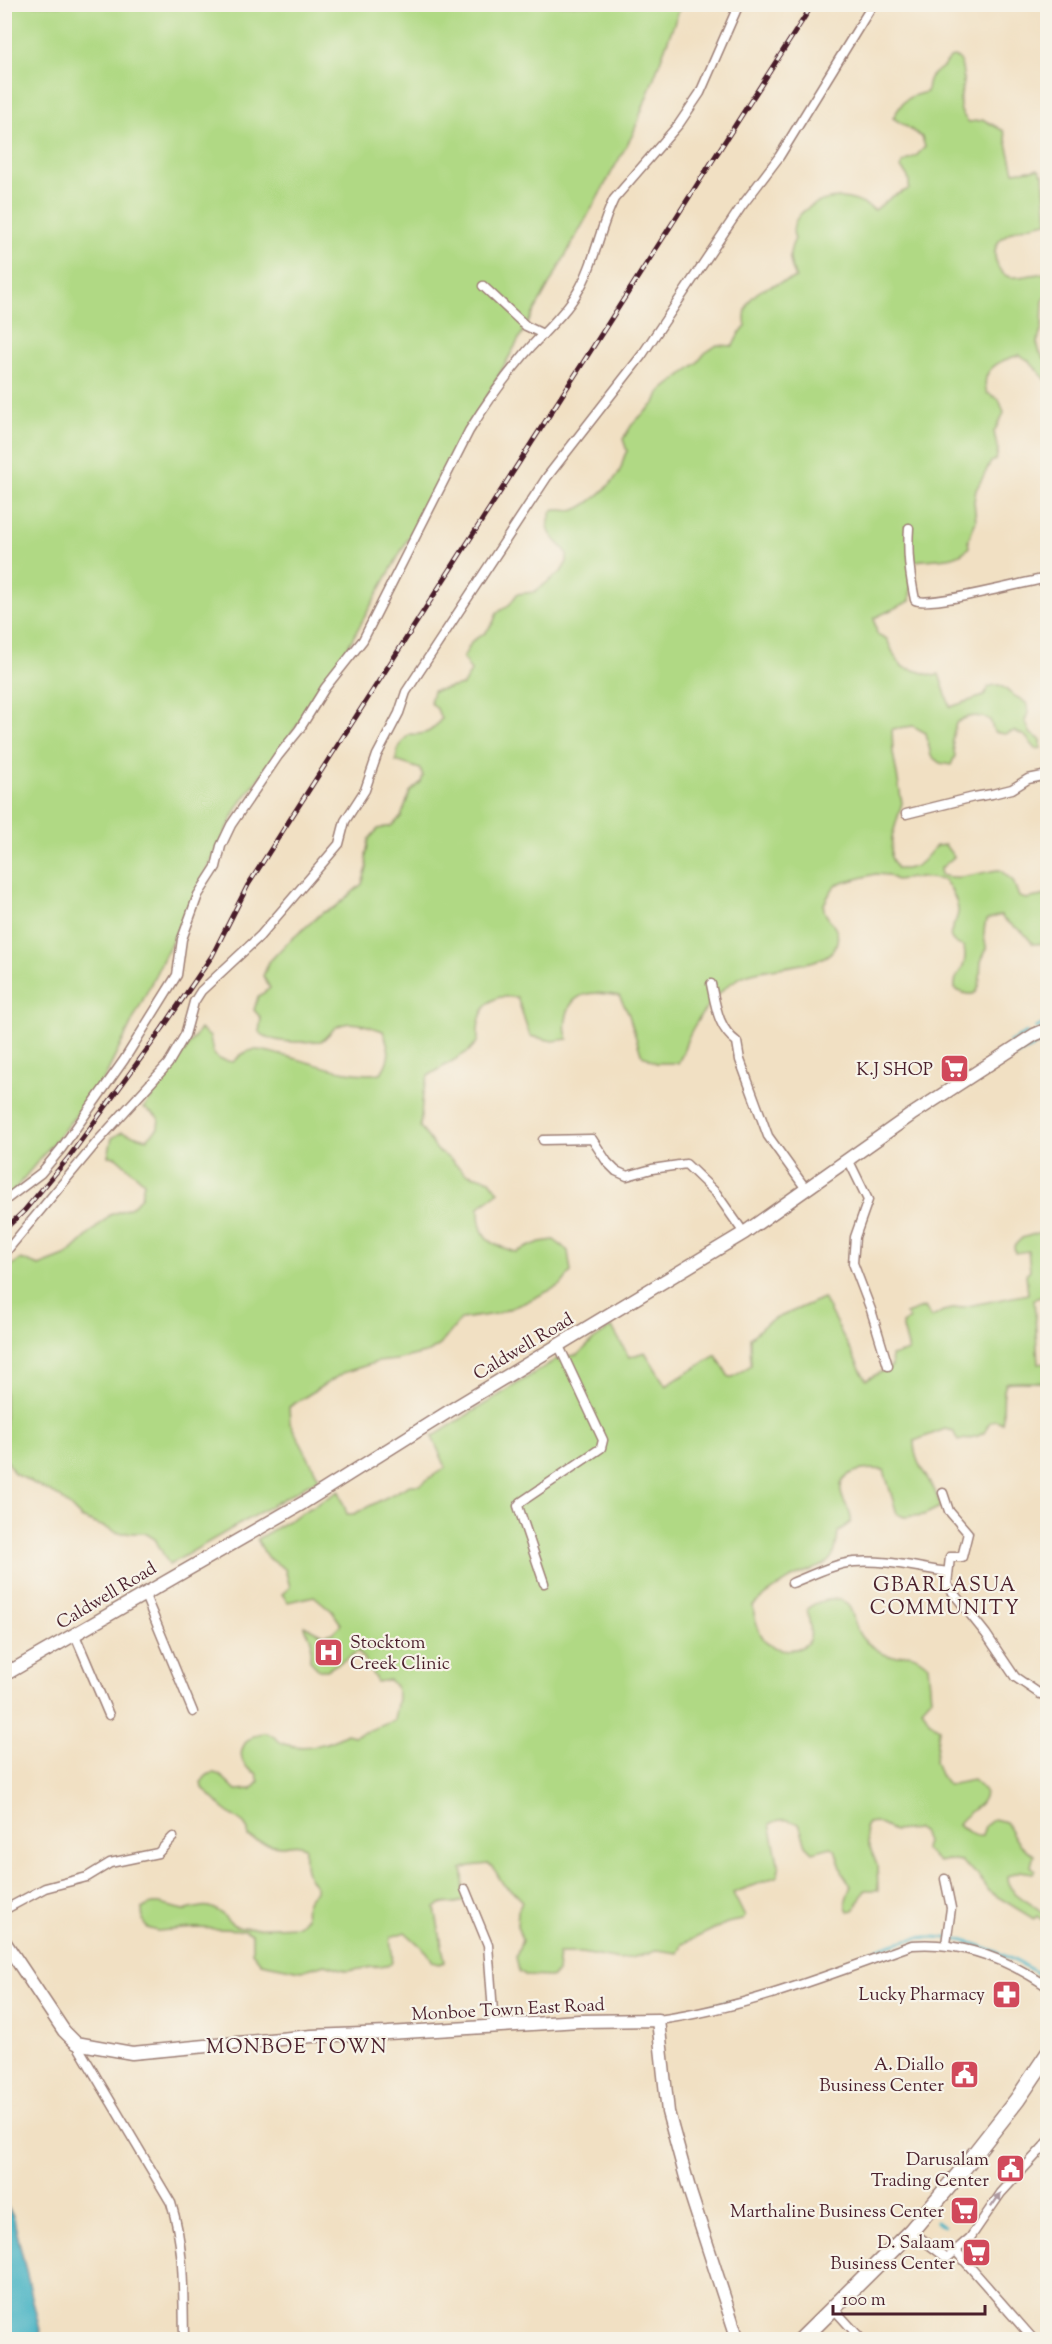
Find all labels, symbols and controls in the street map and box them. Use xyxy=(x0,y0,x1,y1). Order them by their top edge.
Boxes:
supermarket icon: K.J SHOP xyxy=(938,1053,970,1085)
place label: K.J SHOP xyxy=(856,1058,933,1084)
street label: Caldwell Road xyxy=(469,1307,579,1388)
street label: Caldwell Road xyxy=(52,1556,162,1637)
district label: GBARLASUA COMMUNITY xyxy=(870,1572,1020,1624)
place label: Stocktom Creek Clinic xyxy=(350,1631,450,1678)
hospital icon: Stocktom Creek Clinic xyxy=(313,1636,345,1668)
pharmacy icon: Lucky Pharmacy xyxy=(990,1978,1022,2010)
place label: Lucky Pharmacy xyxy=(858,1983,985,2009)
street label: Monboe Town East Road xyxy=(411,1993,605,2029)
district label: MONBOE TOWN xyxy=(206,2034,388,2063)
place label: A. Diallo Business Center xyxy=(819,2053,944,2100)
public building icon: A. Diallo Business Center xyxy=(949,2058,981,2090)
place label: Darusalam Trading Center xyxy=(871,2148,989,2195)
public building icon: Darusalam Trading Center xyxy=(994,2153,1026,2185)
one-way arrow xyxy=(990,2193,1002,2209)
supermarket icon: Marthaline Business Center xyxy=(949,2195,981,2227)
place label: Marthaline Business Center xyxy=(730,2200,944,2226)
place label: D. Salaam Business Center xyxy=(830,2231,955,2278)
supermarket icon: D. Salaam Business Center xyxy=(960,2236,992,2268)
scale bar xyxy=(833,2278,984,2316)
text: 100 m xyxy=(842,2288,886,2314)

